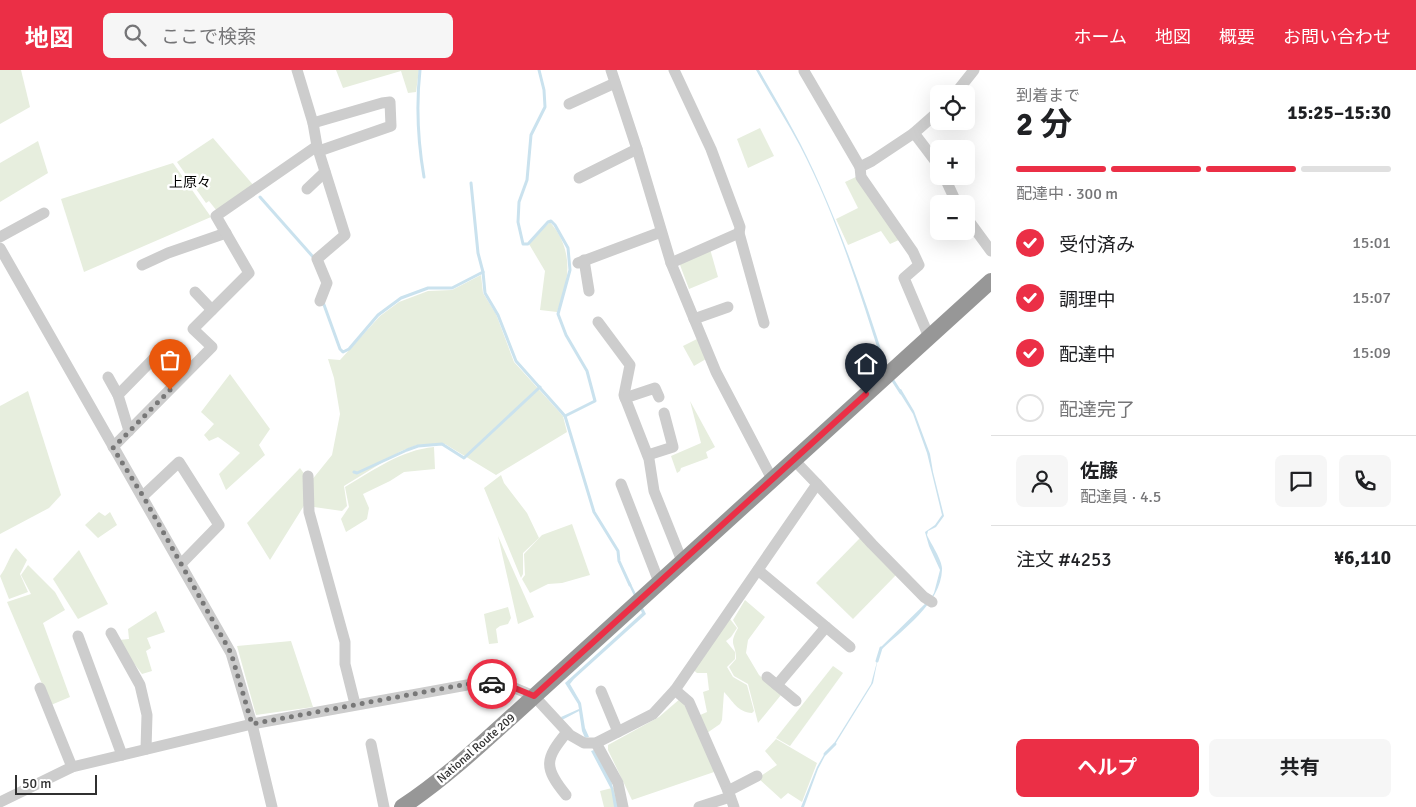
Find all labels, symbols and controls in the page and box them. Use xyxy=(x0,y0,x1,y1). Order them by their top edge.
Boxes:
search box xyxy=(103,13,453,58)
icon: search xyxy=(121,21,149,49)
text: 地図 xyxy=(25,23,73,53)
text: ここで検索 xyxy=(161,25,256,49)
text: ホーム xyxy=(1074,26,1127,48)
text: 地図 xyxy=(1155,26,1191,48)
text: 概要 xyxy=(1219,26,1255,48)
text: お問い合わせ xyxy=(1283,26,1391,48)
map controls xyxy=(930,85,975,240)
button: locate xyxy=(930,85,975,130)
text: 到着まで xyxy=(1016,86,1080,106)
text: 15:25–15:30 xyxy=(1287,101,1391,125)
text: 2 分 xyxy=(1016,105,1072,144)
button: + xyxy=(930,140,975,185)
district label: 上原々 xyxy=(169,174,211,191)
text: 配達中 · 300 m xyxy=(1016,184,1118,204)
button: − xyxy=(930,195,975,240)
icon: check xyxy=(1016,229,1044,257)
text: 受付済み xyxy=(1059,233,1135,257)
text: 15:01 xyxy=(1352,233,1391,253)
icon: check xyxy=(1016,284,1044,312)
text: 調理中 xyxy=(1059,288,1116,312)
text: 15:07 xyxy=(1352,288,1391,308)
pin xyxy=(149,339,191,390)
icon: check xyxy=(1016,339,1044,367)
pin xyxy=(845,343,887,394)
text: 配達中 xyxy=(1059,343,1116,367)
text: 15:09 xyxy=(1352,343,1391,363)
icon: bag xyxy=(156,346,184,374)
icon: home xyxy=(852,350,880,378)
text: 配達完了 xyxy=(1059,398,1135,422)
button: person xyxy=(1016,455,1068,507)
button: chat xyxy=(1275,455,1327,507)
button: phone xyxy=(1339,455,1391,507)
text: 佐藤 xyxy=(1080,459,1118,483)
text: 配達員 · 4.5 xyxy=(1080,487,1161,507)
text: ¥6,110 xyxy=(1334,546,1391,570)
text: 注文 #4253 xyxy=(1016,548,1111,572)
courier xyxy=(467,659,517,709)
icon: car xyxy=(478,670,506,698)
street label: National Route 209 xyxy=(434,710,519,786)
button: ヘルプ xyxy=(1016,739,1199,797)
button: 共有 xyxy=(1209,739,1391,797)
scale bar xyxy=(15,772,98,795)
text: 50 m xyxy=(22,775,51,792)

